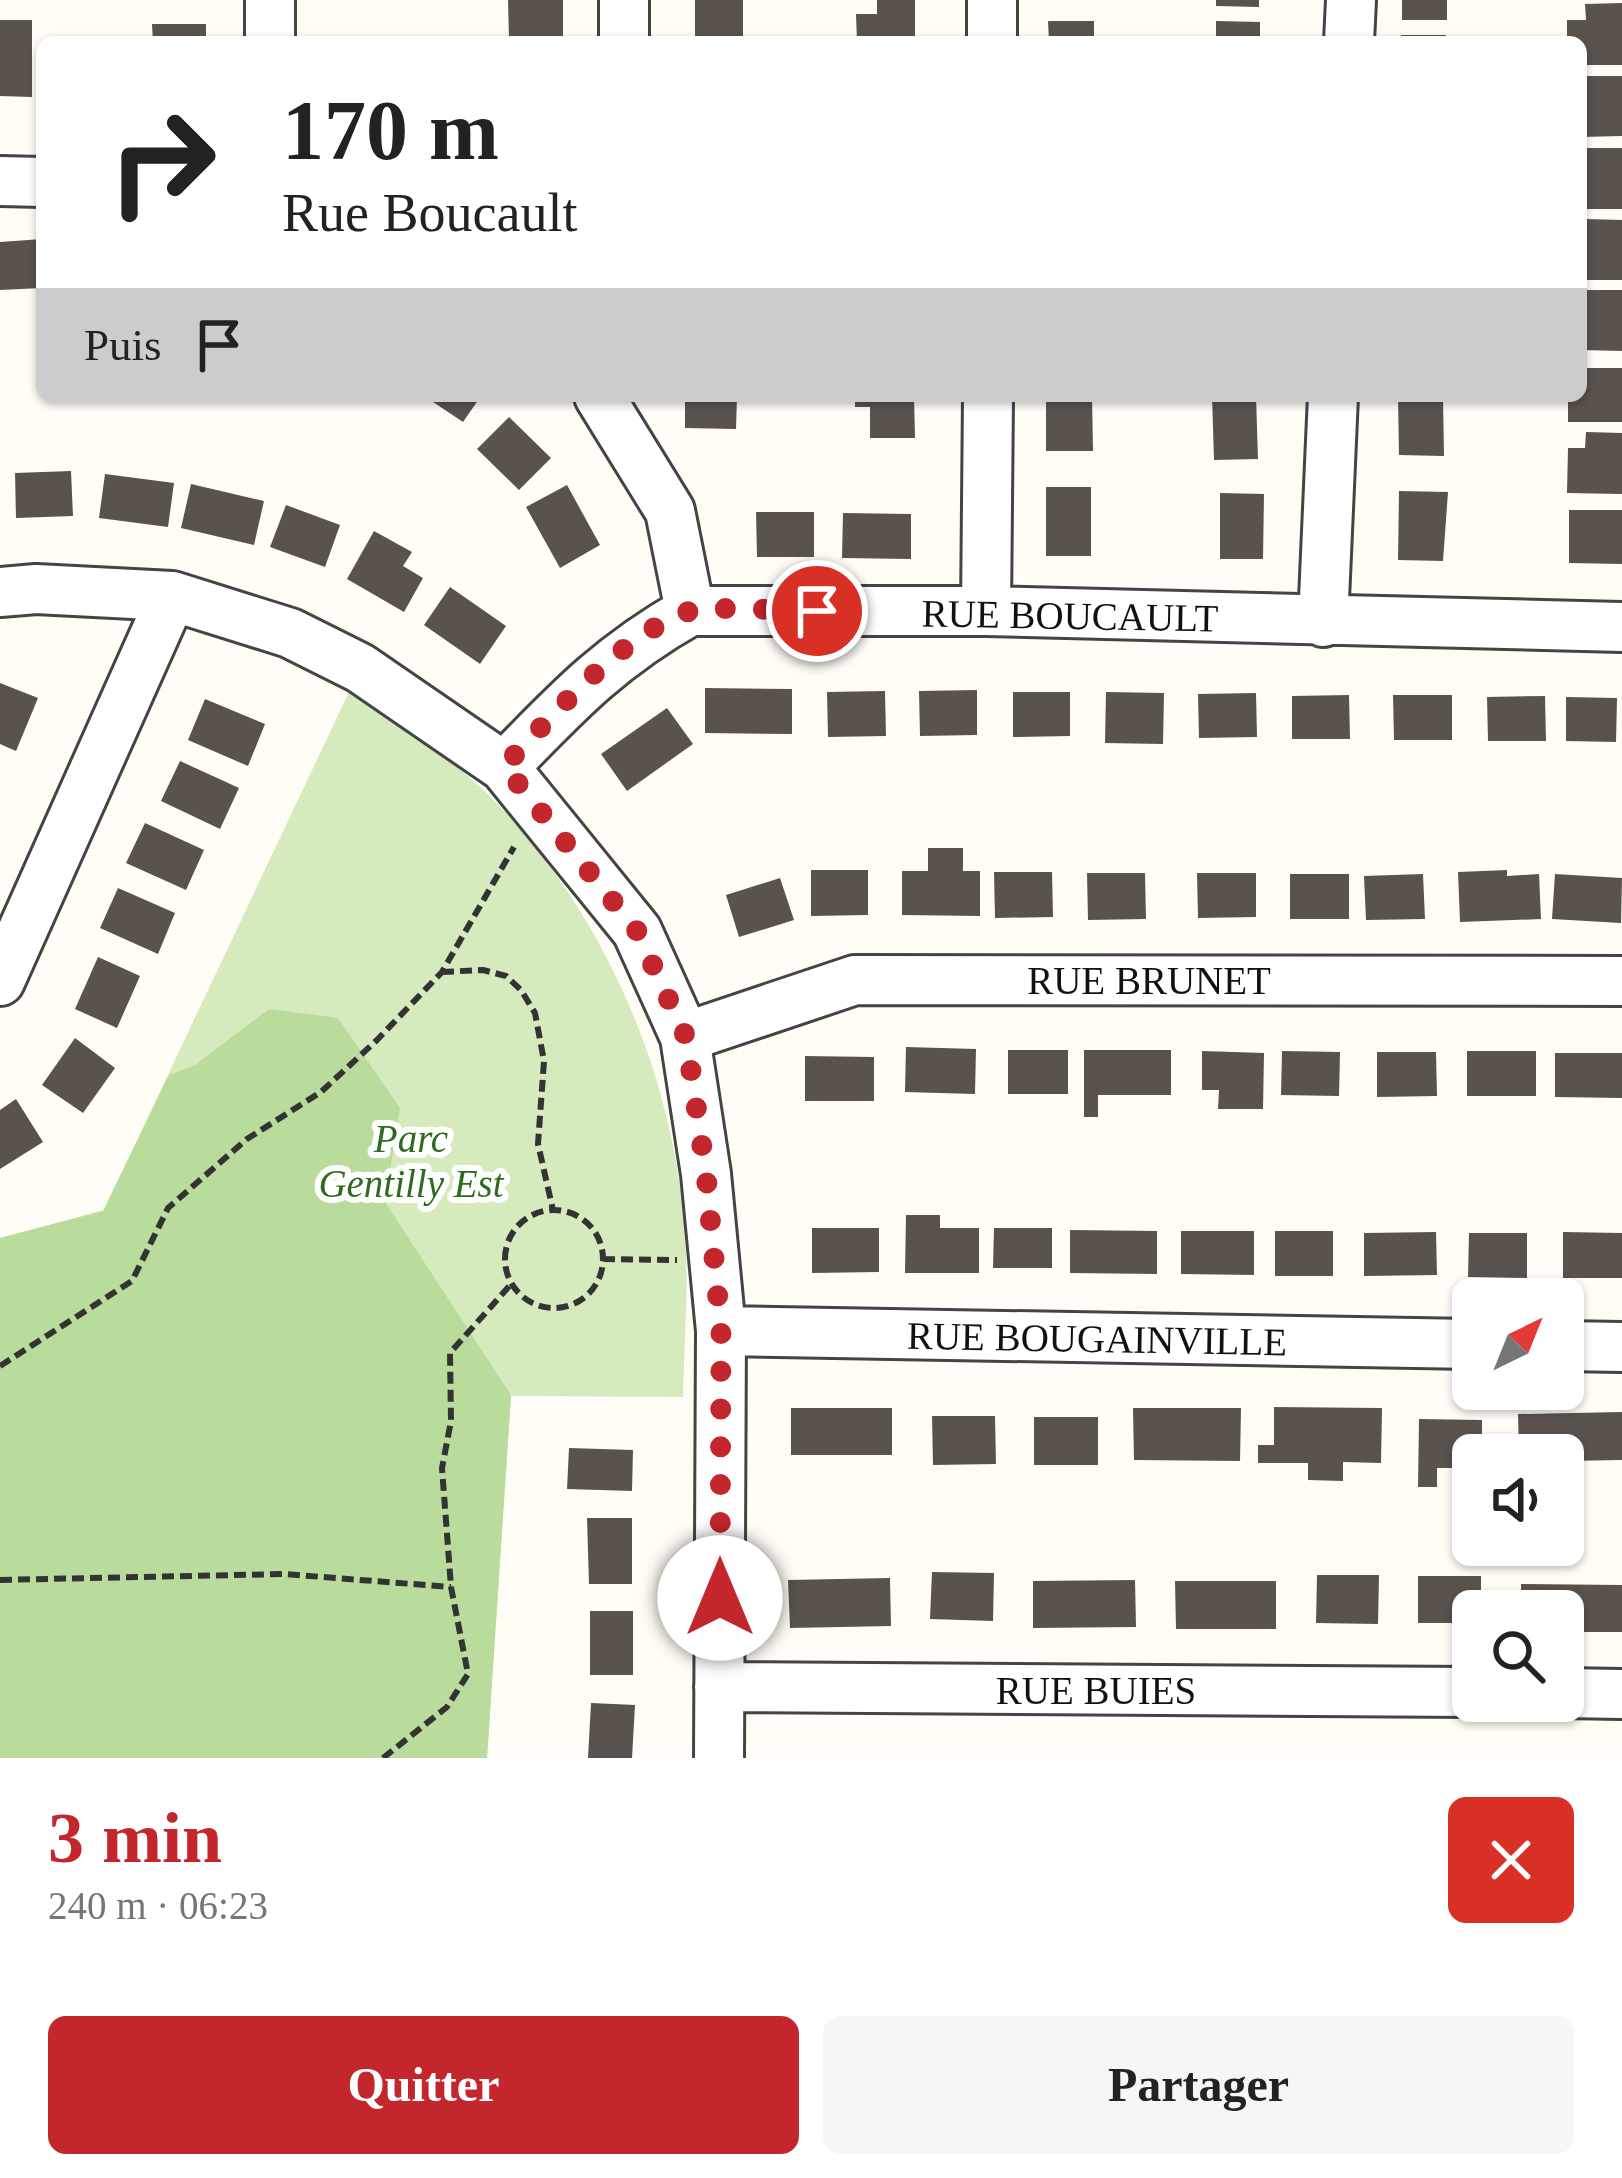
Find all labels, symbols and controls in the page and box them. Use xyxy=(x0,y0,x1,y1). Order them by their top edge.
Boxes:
icon: right xyxy=(84,84,240,240)
text: 170 m xyxy=(282,84,499,177)
text: Rue Boucault xyxy=(282,183,577,243)
icon: arrive xyxy=(186,312,252,378)
text: Puis xyxy=(84,320,162,370)
pin xyxy=(766,560,868,662)
icon: arrive xyxy=(784,578,850,644)
street label: RUE BOUCAULT xyxy=(921,591,1219,640)
street label: RUE BRUNET xyxy=(1027,959,1271,1002)
park label: Parc Gentilly Est xyxy=(318,1117,505,1206)
north arrow xyxy=(1452,1278,1584,1410)
map controls xyxy=(1452,1278,1584,1722)
street label: RUE BOUGAINVILLE xyxy=(907,1314,1287,1363)
button: sound xyxy=(1452,1434,1584,1566)
position arrow xyxy=(657,1535,783,1661)
button: search xyxy=(1452,1590,1584,1722)
street label: RUE BUIES xyxy=(996,1669,1196,1712)
button: close xyxy=(1448,1797,1574,1923)
text: 3 min xyxy=(48,1798,222,1878)
text: 240 m · 06:23 xyxy=(48,1884,268,1927)
button: Quitter xyxy=(48,2016,799,2154)
button: Partager xyxy=(823,2016,1574,2154)

